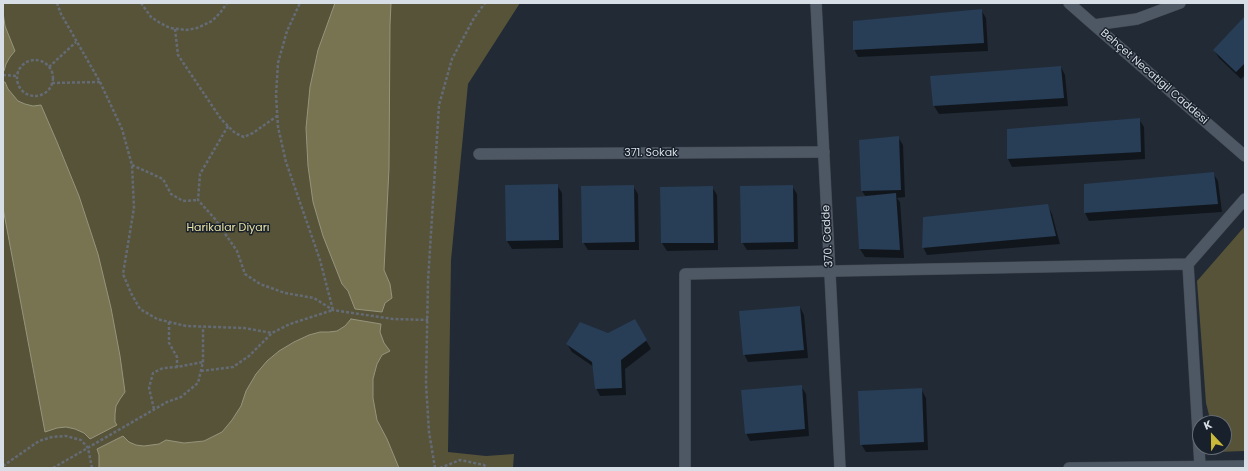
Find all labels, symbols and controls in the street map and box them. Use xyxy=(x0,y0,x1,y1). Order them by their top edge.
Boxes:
street label: Behçet Necatigil Caddesi xyxy=(1097,27,1211,127)
street label: 371. Sokak xyxy=(624,146,678,160)
street label: 370. Cadde xyxy=(820,205,836,267)
park label: Harikalar Diyarı xyxy=(186,221,270,235)
north arrow xyxy=(1192,415,1232,455)
text: K xyxy=(1201,416,1214,434)

